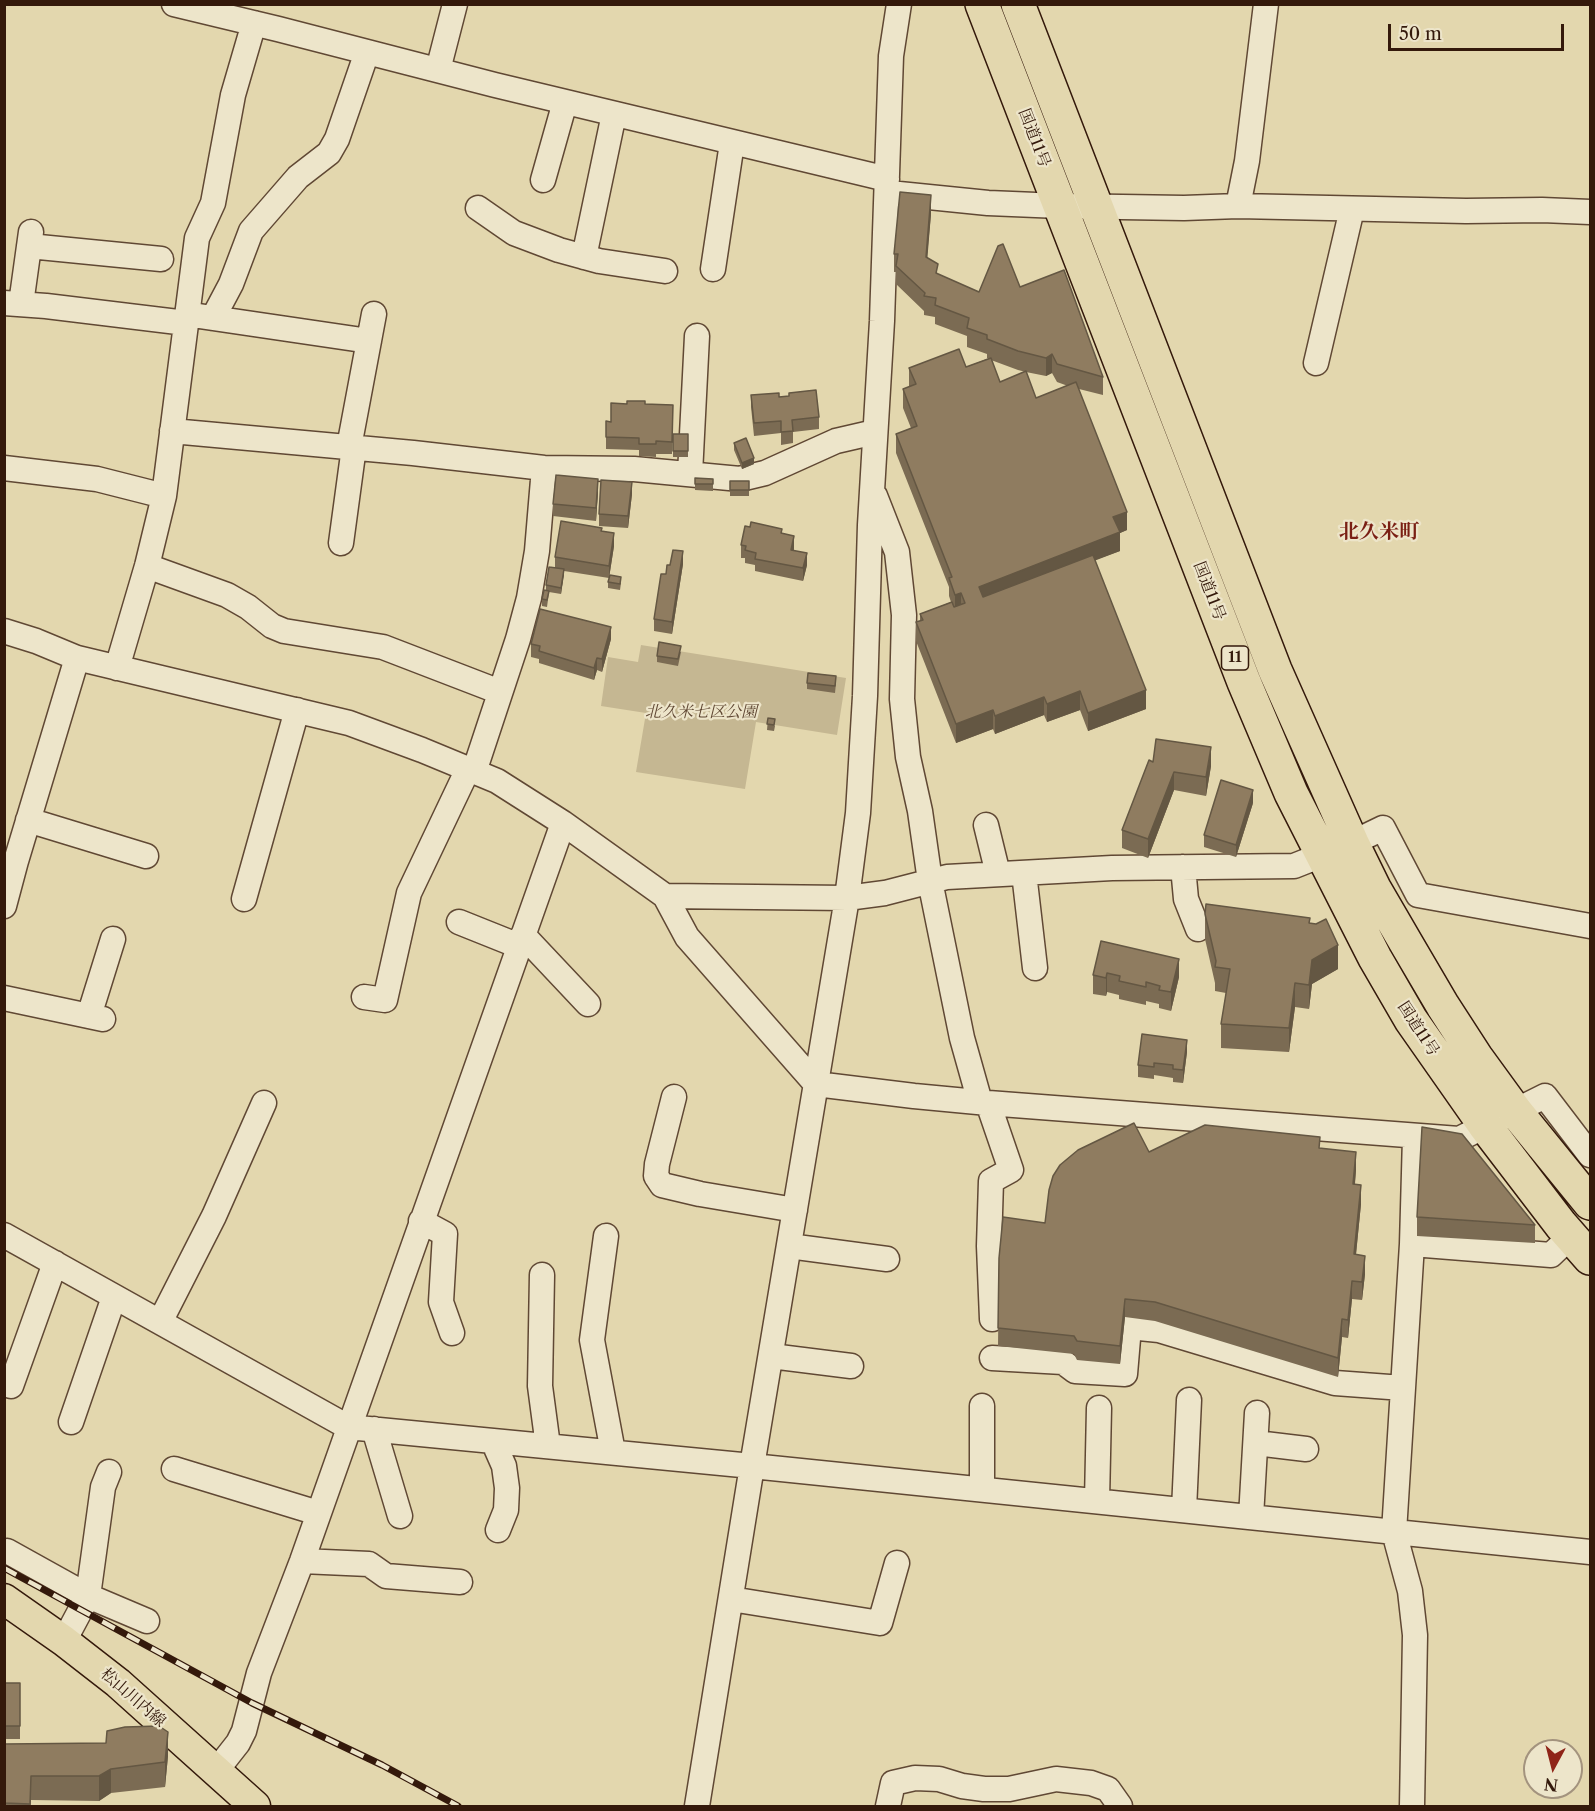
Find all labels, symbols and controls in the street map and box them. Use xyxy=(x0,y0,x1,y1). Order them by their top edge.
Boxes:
scale bar xyxy=(1391,12,1566,50)
text: 50 m xyxy=(1399,23,1442,45)
street label: 国道11号 xyxy=(1014,106,1054,170)
district label: 北久米町 xyxy=(1339,520,1419,544)
street label: 国道11号 xyxy=(1189,559,1229,623)
road number: 11 xyxy=(1222,646,1248,670)
park label: 北久米七区公園 xyxy=(645,702,757,722)
street label: 国道11号 xyxy=(1393,998,1443,1060)
street label: 松山川内線 xyxy=(97,1665,169,1731)
north arrow xyxy=(1523,1739,1583,1799)
text: N xyxy=(1543,1774,1559,1796)

